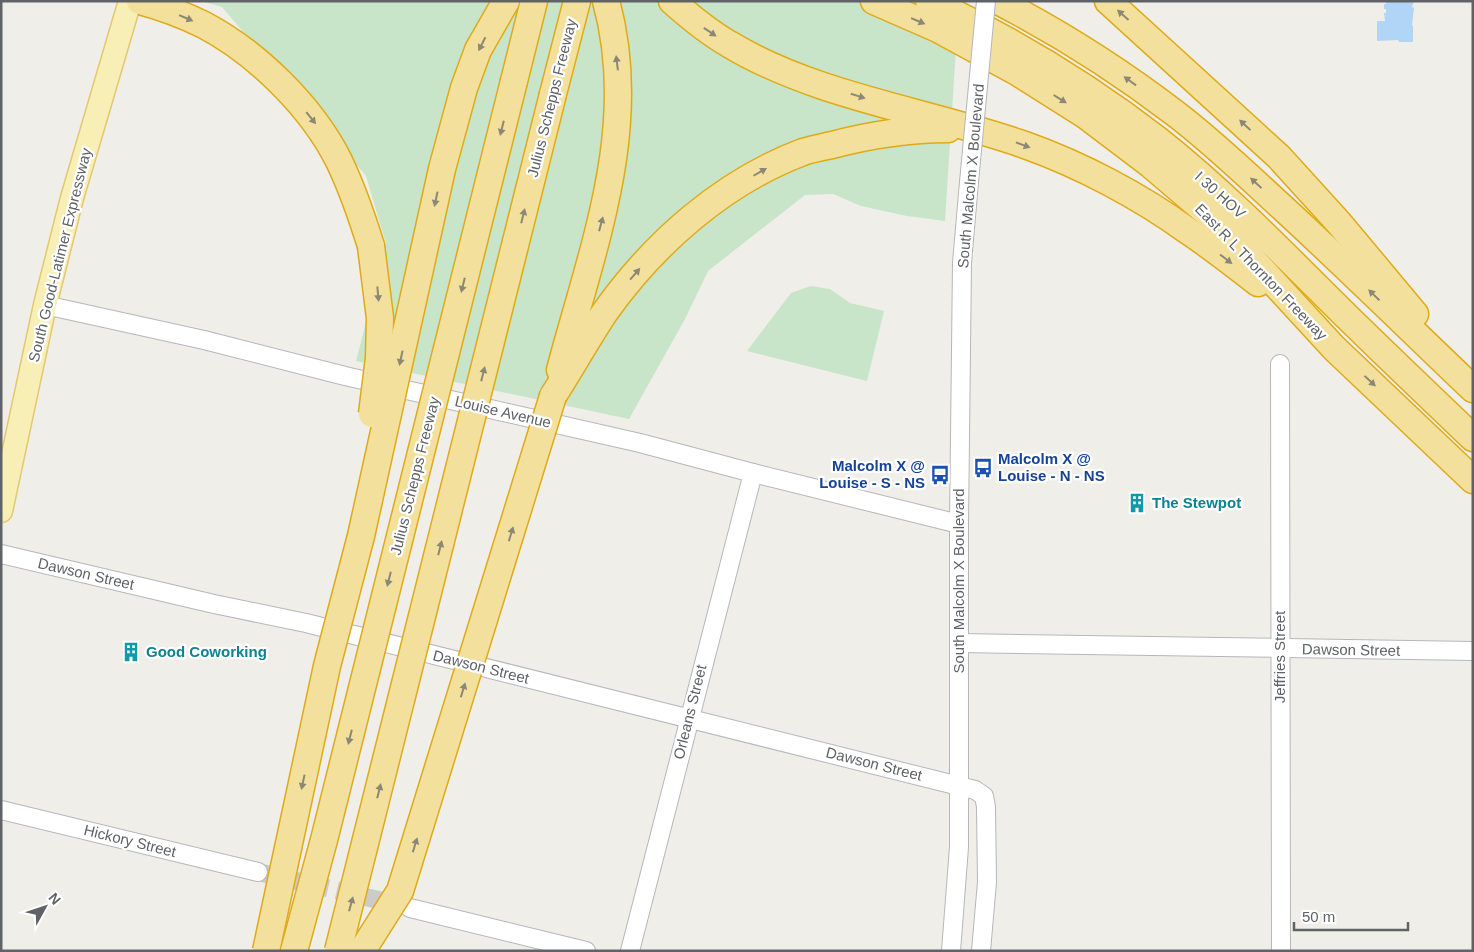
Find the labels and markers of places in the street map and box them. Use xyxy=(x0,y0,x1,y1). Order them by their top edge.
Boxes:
place label: Malcolm X @ Louise - N - NS xyxy=(998,450,1105,484)
place label: Malcolm X @ Louise - S - NS xyxy=(819,457,925,491)
bus stop icon: Malcolm X @ Louise - N - NS xyxy=(972,457,994,479)
bus stop icon: Malcolm X @ Louise - S - NS xyxy=(929,464,951,486)
building icon: The Stewpot xyxy=(1126,492,1148,514)
place label: The Stewpot xyxy=(1152,494,1241,511)
building icon: Good Coworking xyxy=(120,641,142,663)
place label: Good Coworking xyxy=(146,643,267,660)

